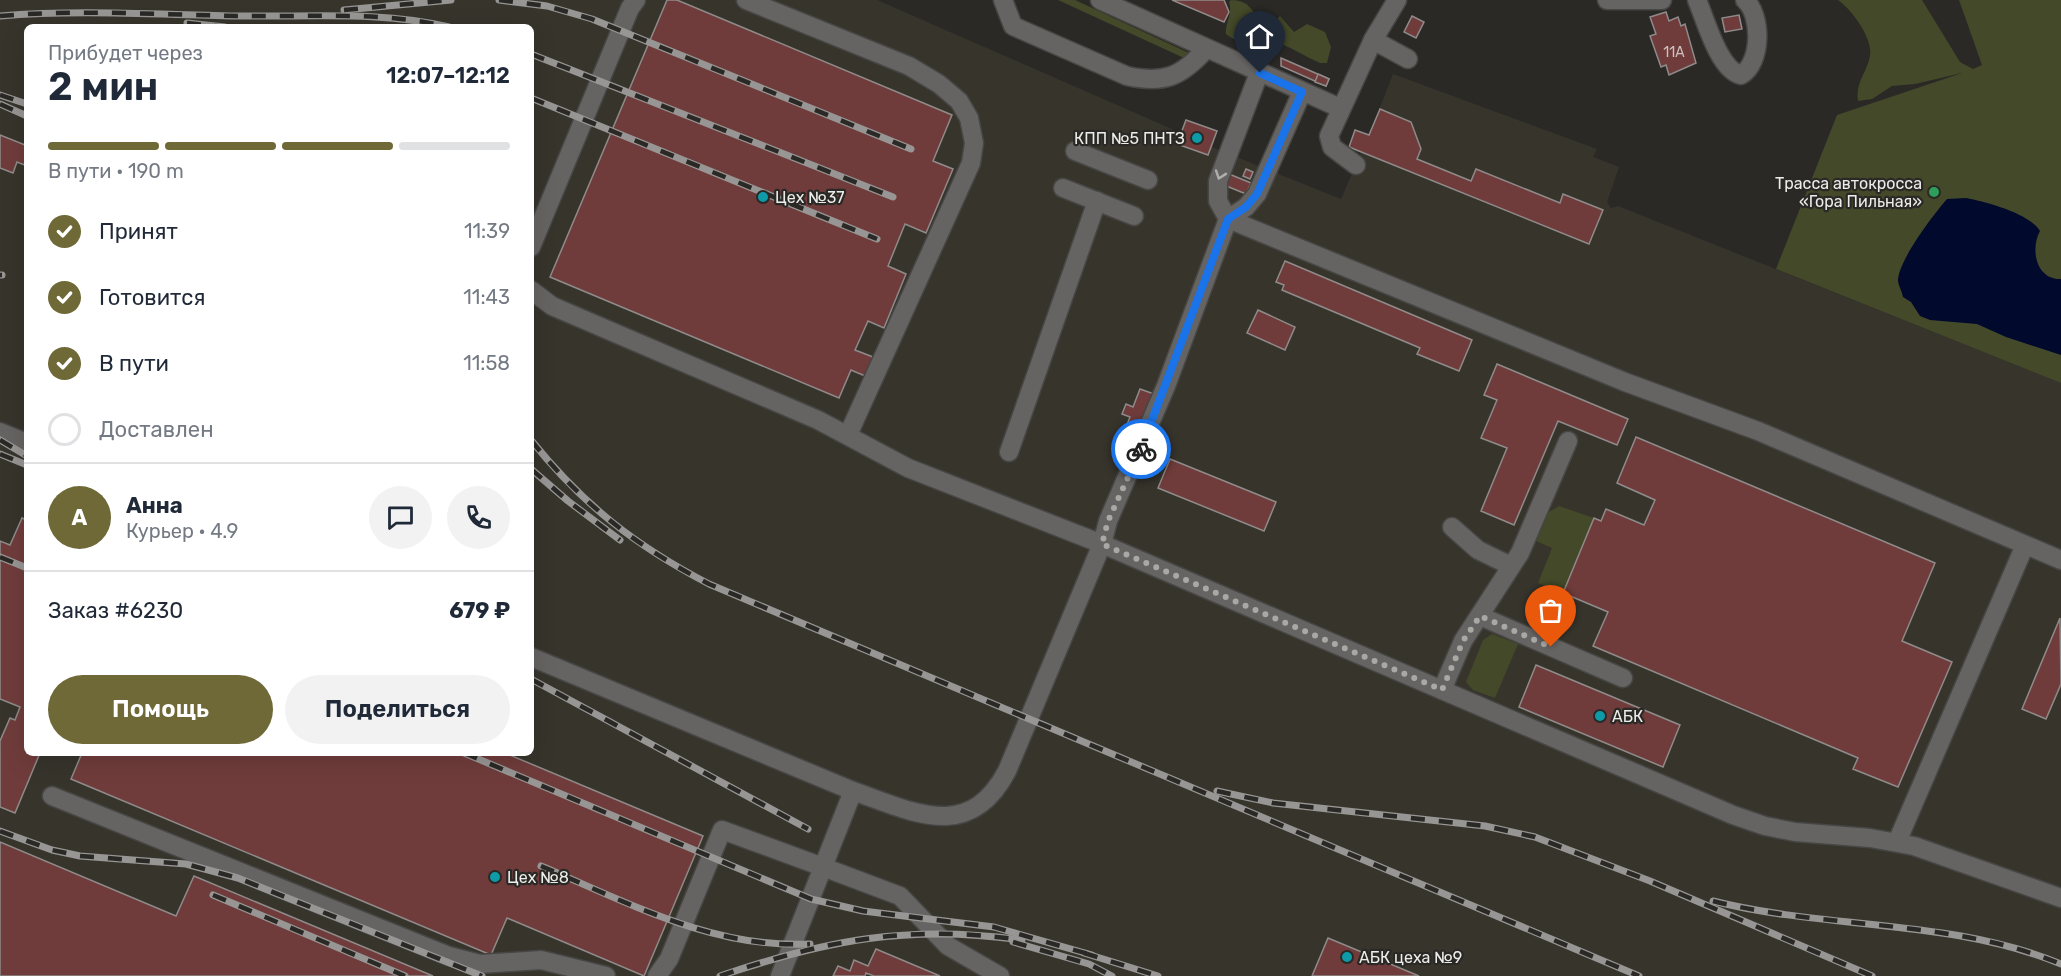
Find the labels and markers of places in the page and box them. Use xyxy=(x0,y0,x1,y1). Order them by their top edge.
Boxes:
pin xyxy=(1234,11,1285,73)
place label: КПП №5 ПНТЗ xyxy=(1074,129,1185,148)
marker: КПП №5 ПНТЗ xyxy=(1190,131,1204,145)
place label: Трасса автокросса «Гора Пильная» xyxy=(1775,174,1922,211)
marker: Трасса автокросса «Гора Пильная» xyxy=(1927,185,1941,199)
place label: Цех №37 xyxy=(775,188,845,207)
marker: Цех №37 xyxy=(756,190,770,204)
pin xyxy=(1525,585,1576,647)
place label: АБК xyxy=(1612,707,1643,726)
marker: АБК xyxy=(1593,709,1607,723)
place label: Цех №8 xyxy=(507,868,569,887)
marker: Цех №8 xyxy=(488,870,502,884)
place label: АБК цеха №9 xyxy=(1359,948,1462,967)
marker: АБК цеха №9 xyxy=(1340,950,1354,964)

